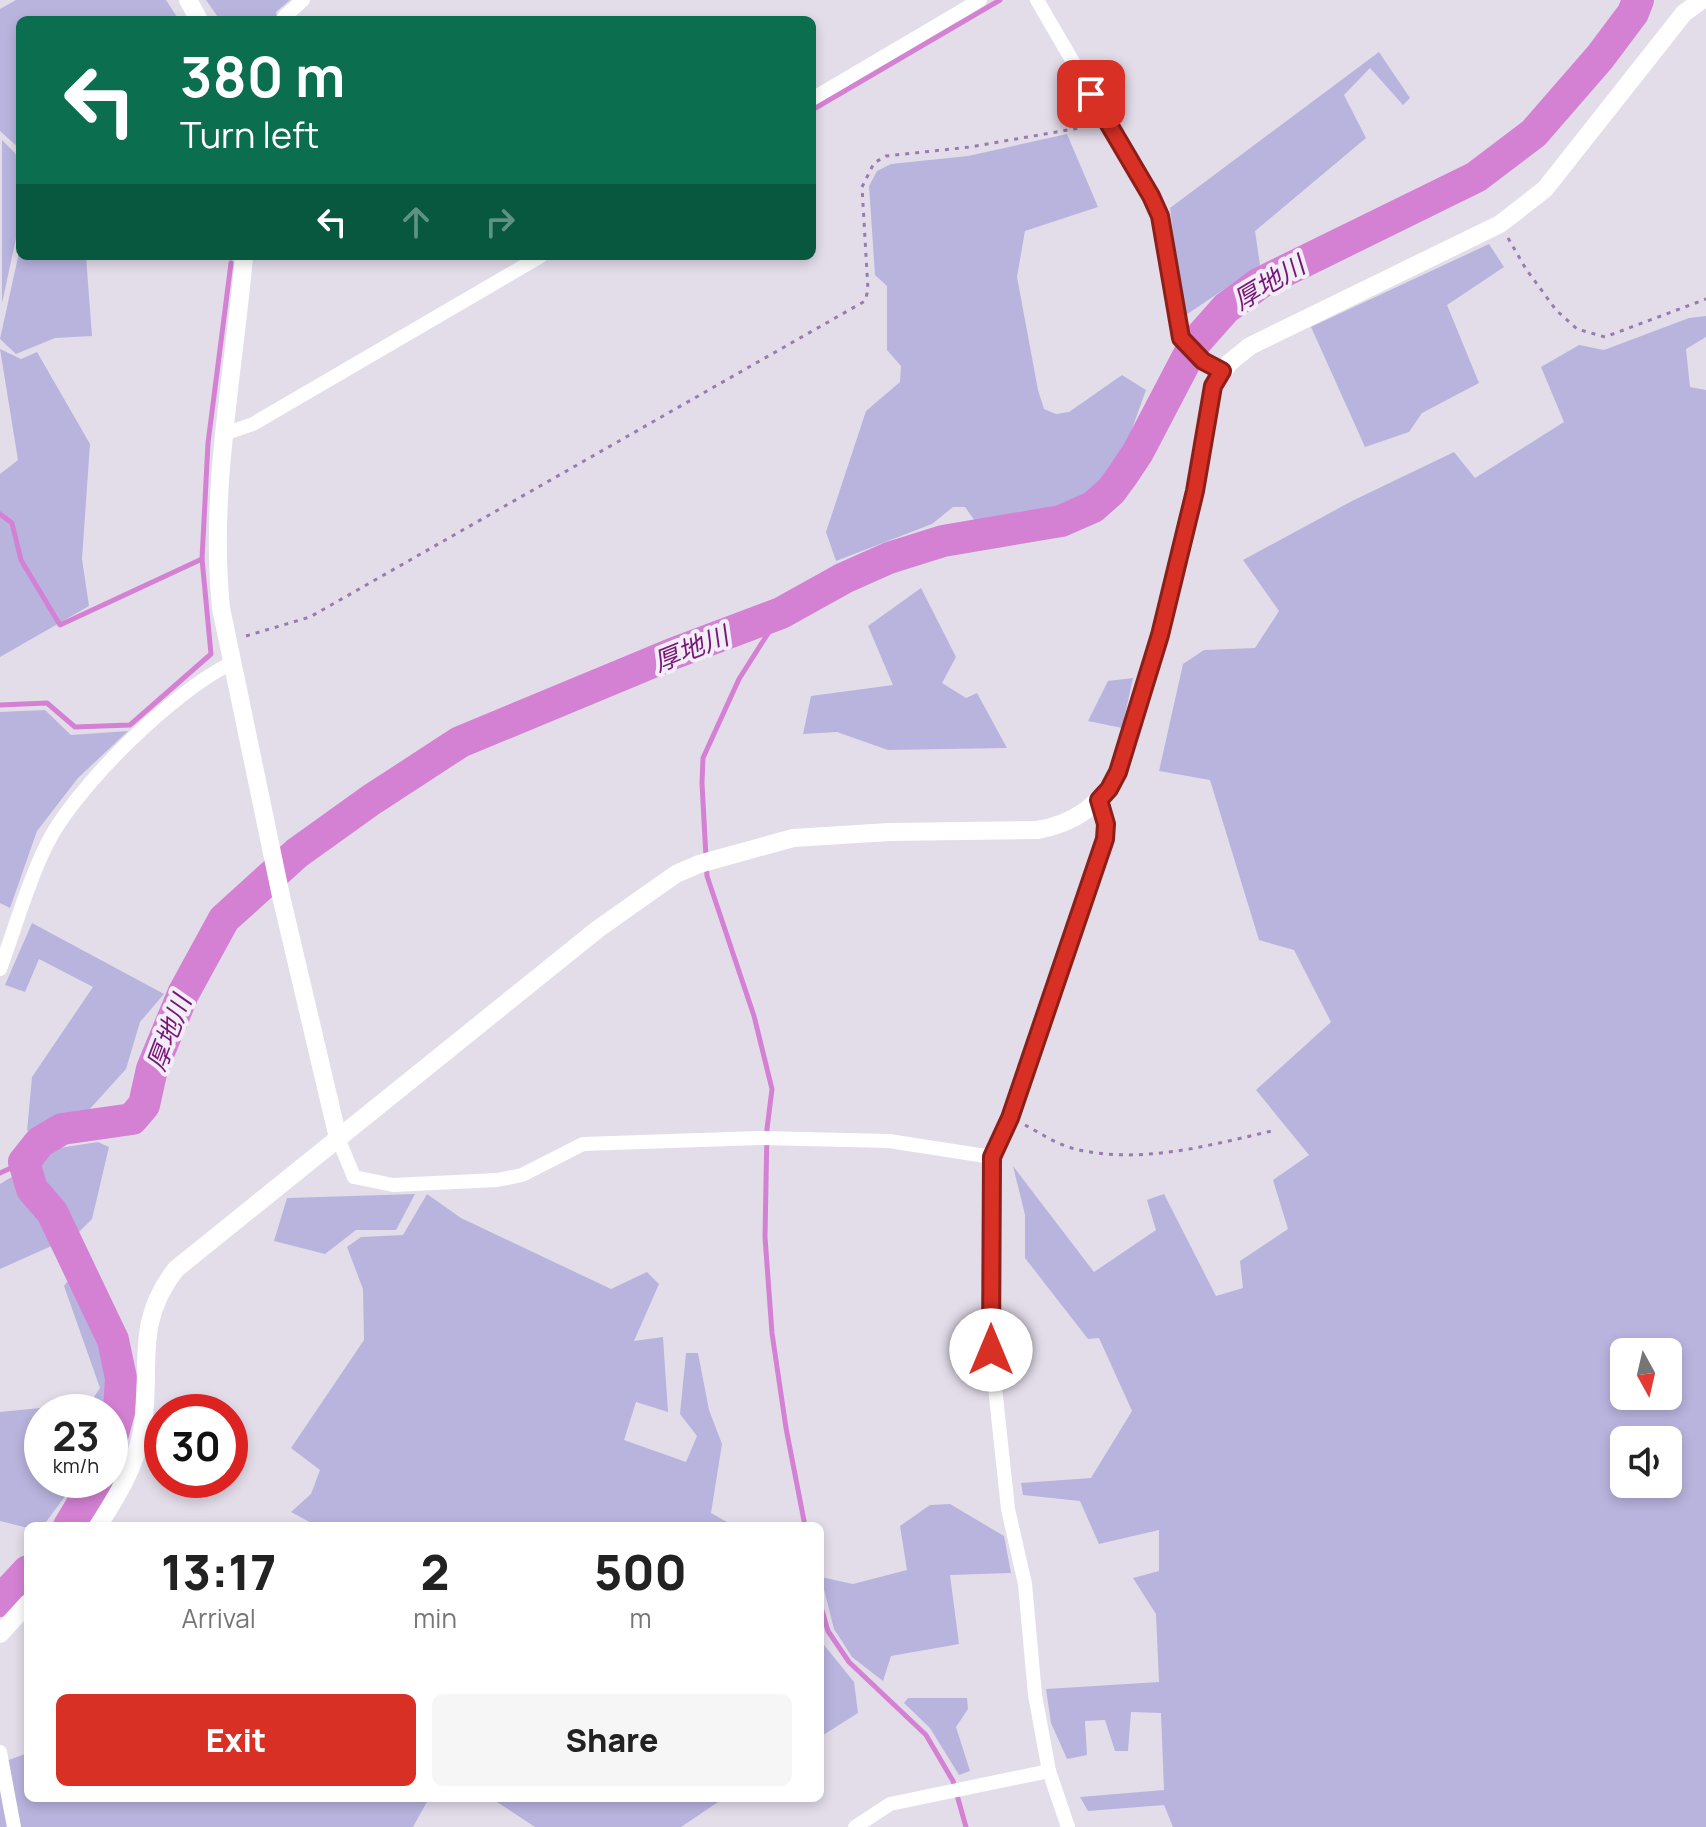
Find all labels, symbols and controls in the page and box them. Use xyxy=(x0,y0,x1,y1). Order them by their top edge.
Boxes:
text: 380 m xyxy=(180,37,345,114)
icon: left xyxy=(48,48,152,152)
pin xyxy=(1057,60,1125,128)
icon: arrive xyxy=(1069,72,1113,116)
text: Turn left xyxy=(180,110,319,159)
icon: left xyxy=(310,200,354,244)
icon: ahead xyxy=(394,200,438,244)
icon: right xyxy=(478,200,522,244)
water label: 厚地川 xyxy=(1226,245,1314,318)
water label: 厚地川 xyxy=(648,616,736,679)
water label: 厚地川 xyxy=(137,987,200,1076)
position arrow xyxy=(949,1308,1033,1392)
north arrow xyxy=(1610,1338,1682,1410)
map controls xyxy=(1610,1338,1682,1498)
speed limit sign: 30 xyxy=(144,1394,248,1498)
text: 23 xyxy=(52,1408,100,1463)
button: sound xyxy=(1610,1426,1682,1498)
text: km/h xyxy=(53,1452,99,1479)
text: 13:17 xyxy=(161,1539,276,1604)
text: 2 xyxy=(421,1539,450,1604)
text: 500 xyxy=(594,1539,687,1604)
text: Arrival xyxy=(182,1600,256,1636)
text: min xyxy=(413,1600,457,1636)
text: m xyxy=(629,1600,651,1636)
button: Exit xyxy=(56,1694,416,1786)
button: Share xyxy=(432,1694,792,1786)

